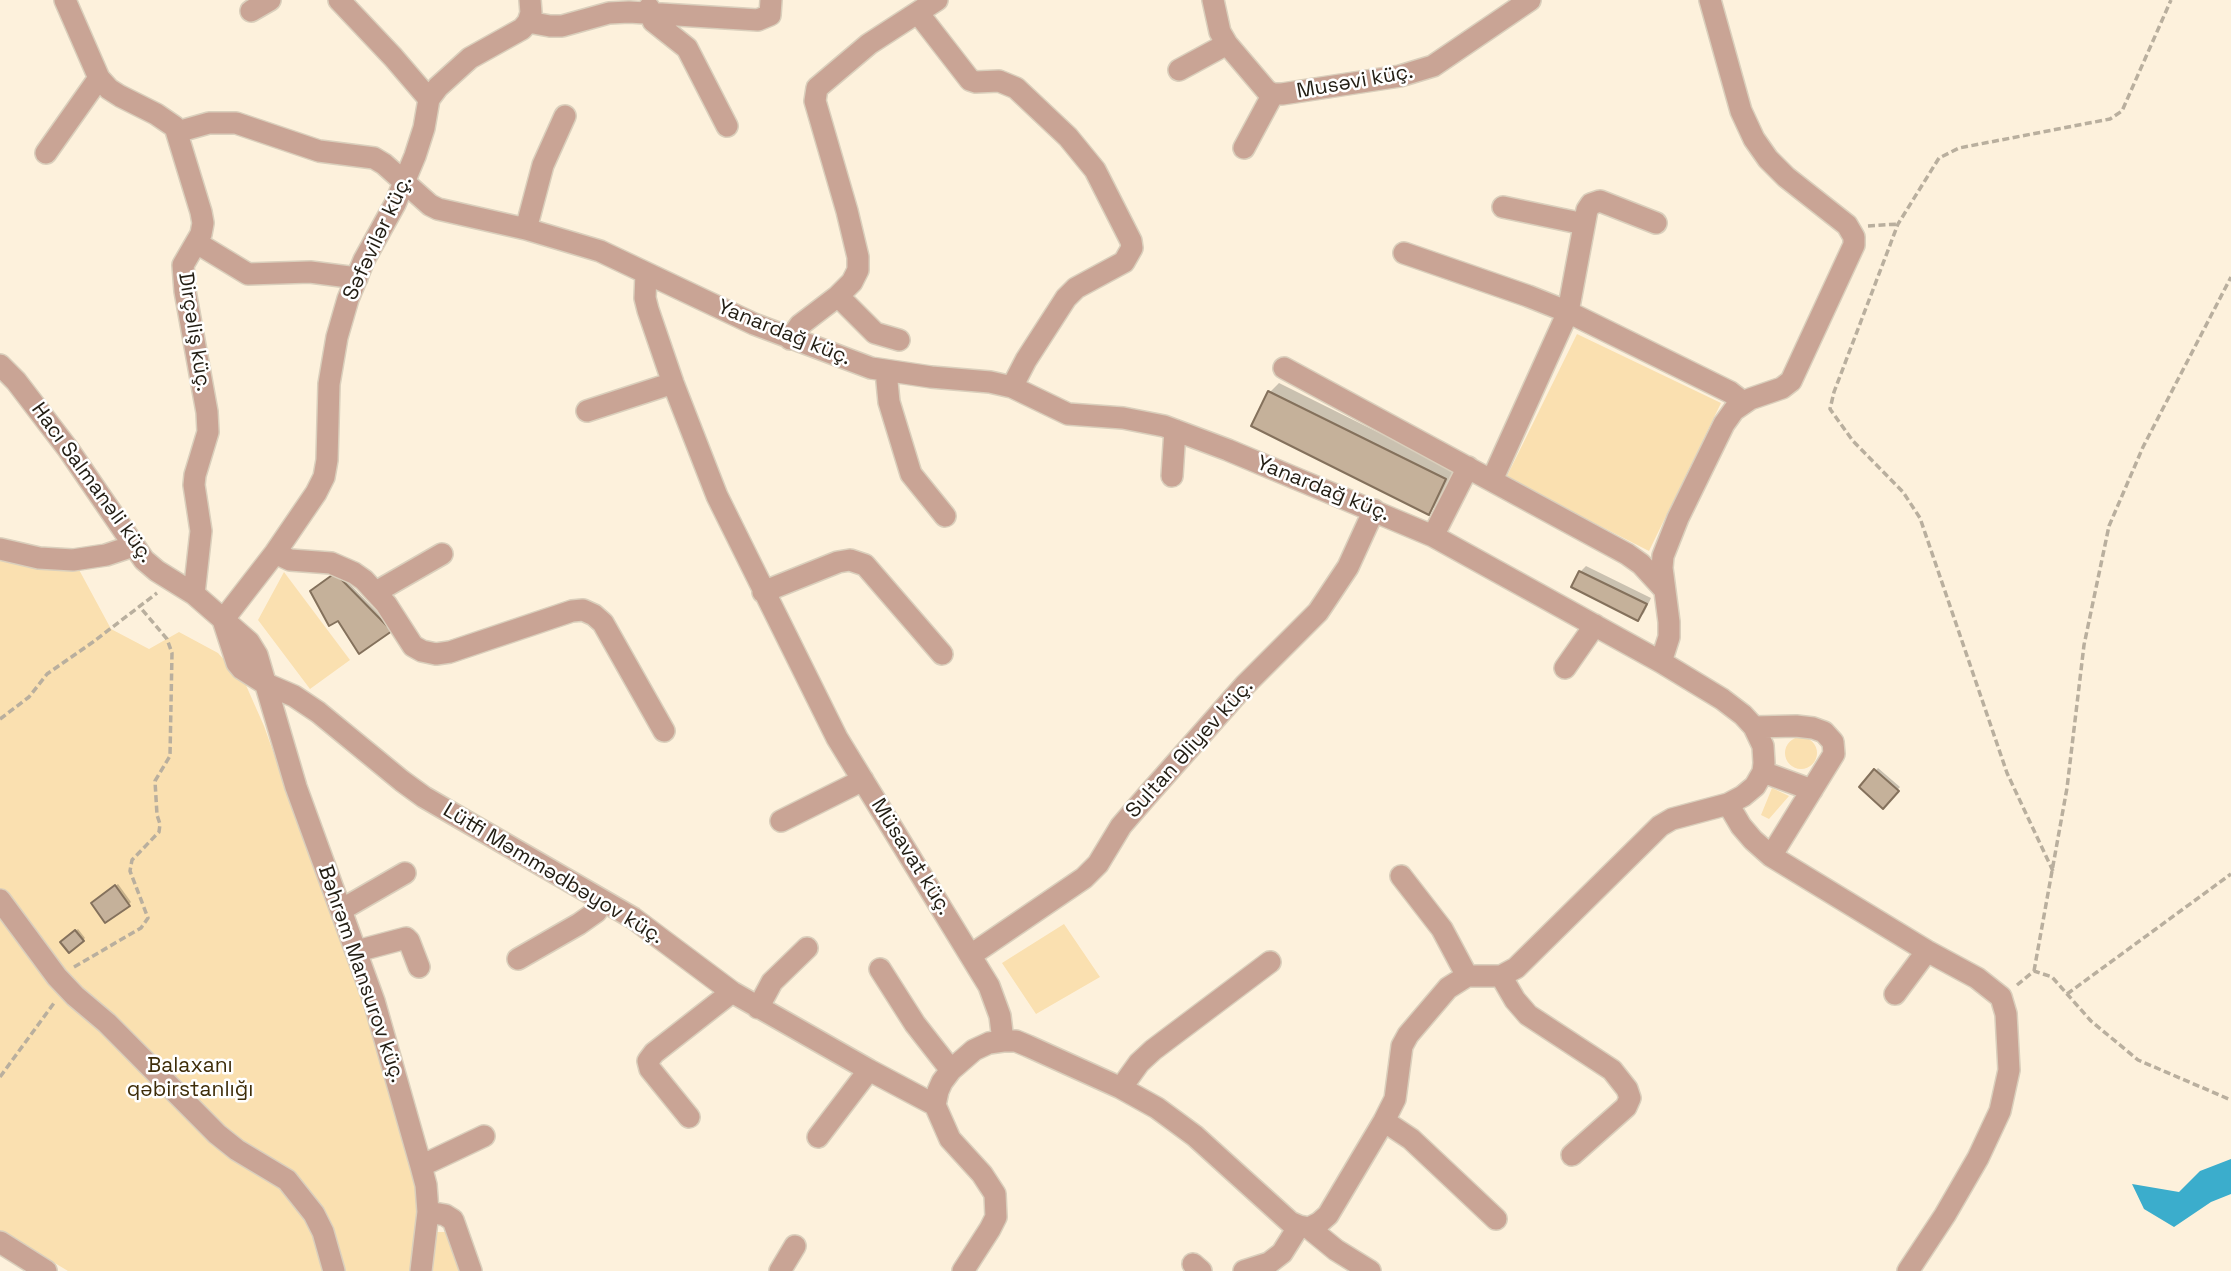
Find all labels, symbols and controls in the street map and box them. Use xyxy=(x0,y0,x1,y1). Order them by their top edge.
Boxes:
street label: Musəvi küç. xyxy=(1295,59,1415,105)
street label: Səfəvilər küç. xyxy=(338,172,418,304)
street label: Dirçəliş küç. xyxy=(172,271,216,393)
street label: Yanardağ küç. xyxy=(714,295,854,371)
street label: Hacı Salmanəli küç. xyxy=(25,398,159,568)
street label: Yanardağ küç. xyxy=(1253,451,1393,527)
street label: Sultan Əliyev küç. xyxy=(1121,674,1259,824)
street label: Müsavat küç. xyxy=(865,794,957,920)
street label: Lütfi Məmmədbəyov küç. xyxy=(438,798,668,950)
street label: Bəhrəm Mansurov küç. xyxy=(312,862,410,1086)
park label: Balaxanı qəbirstanlığı xyxy=(127,1053,253,1103)

